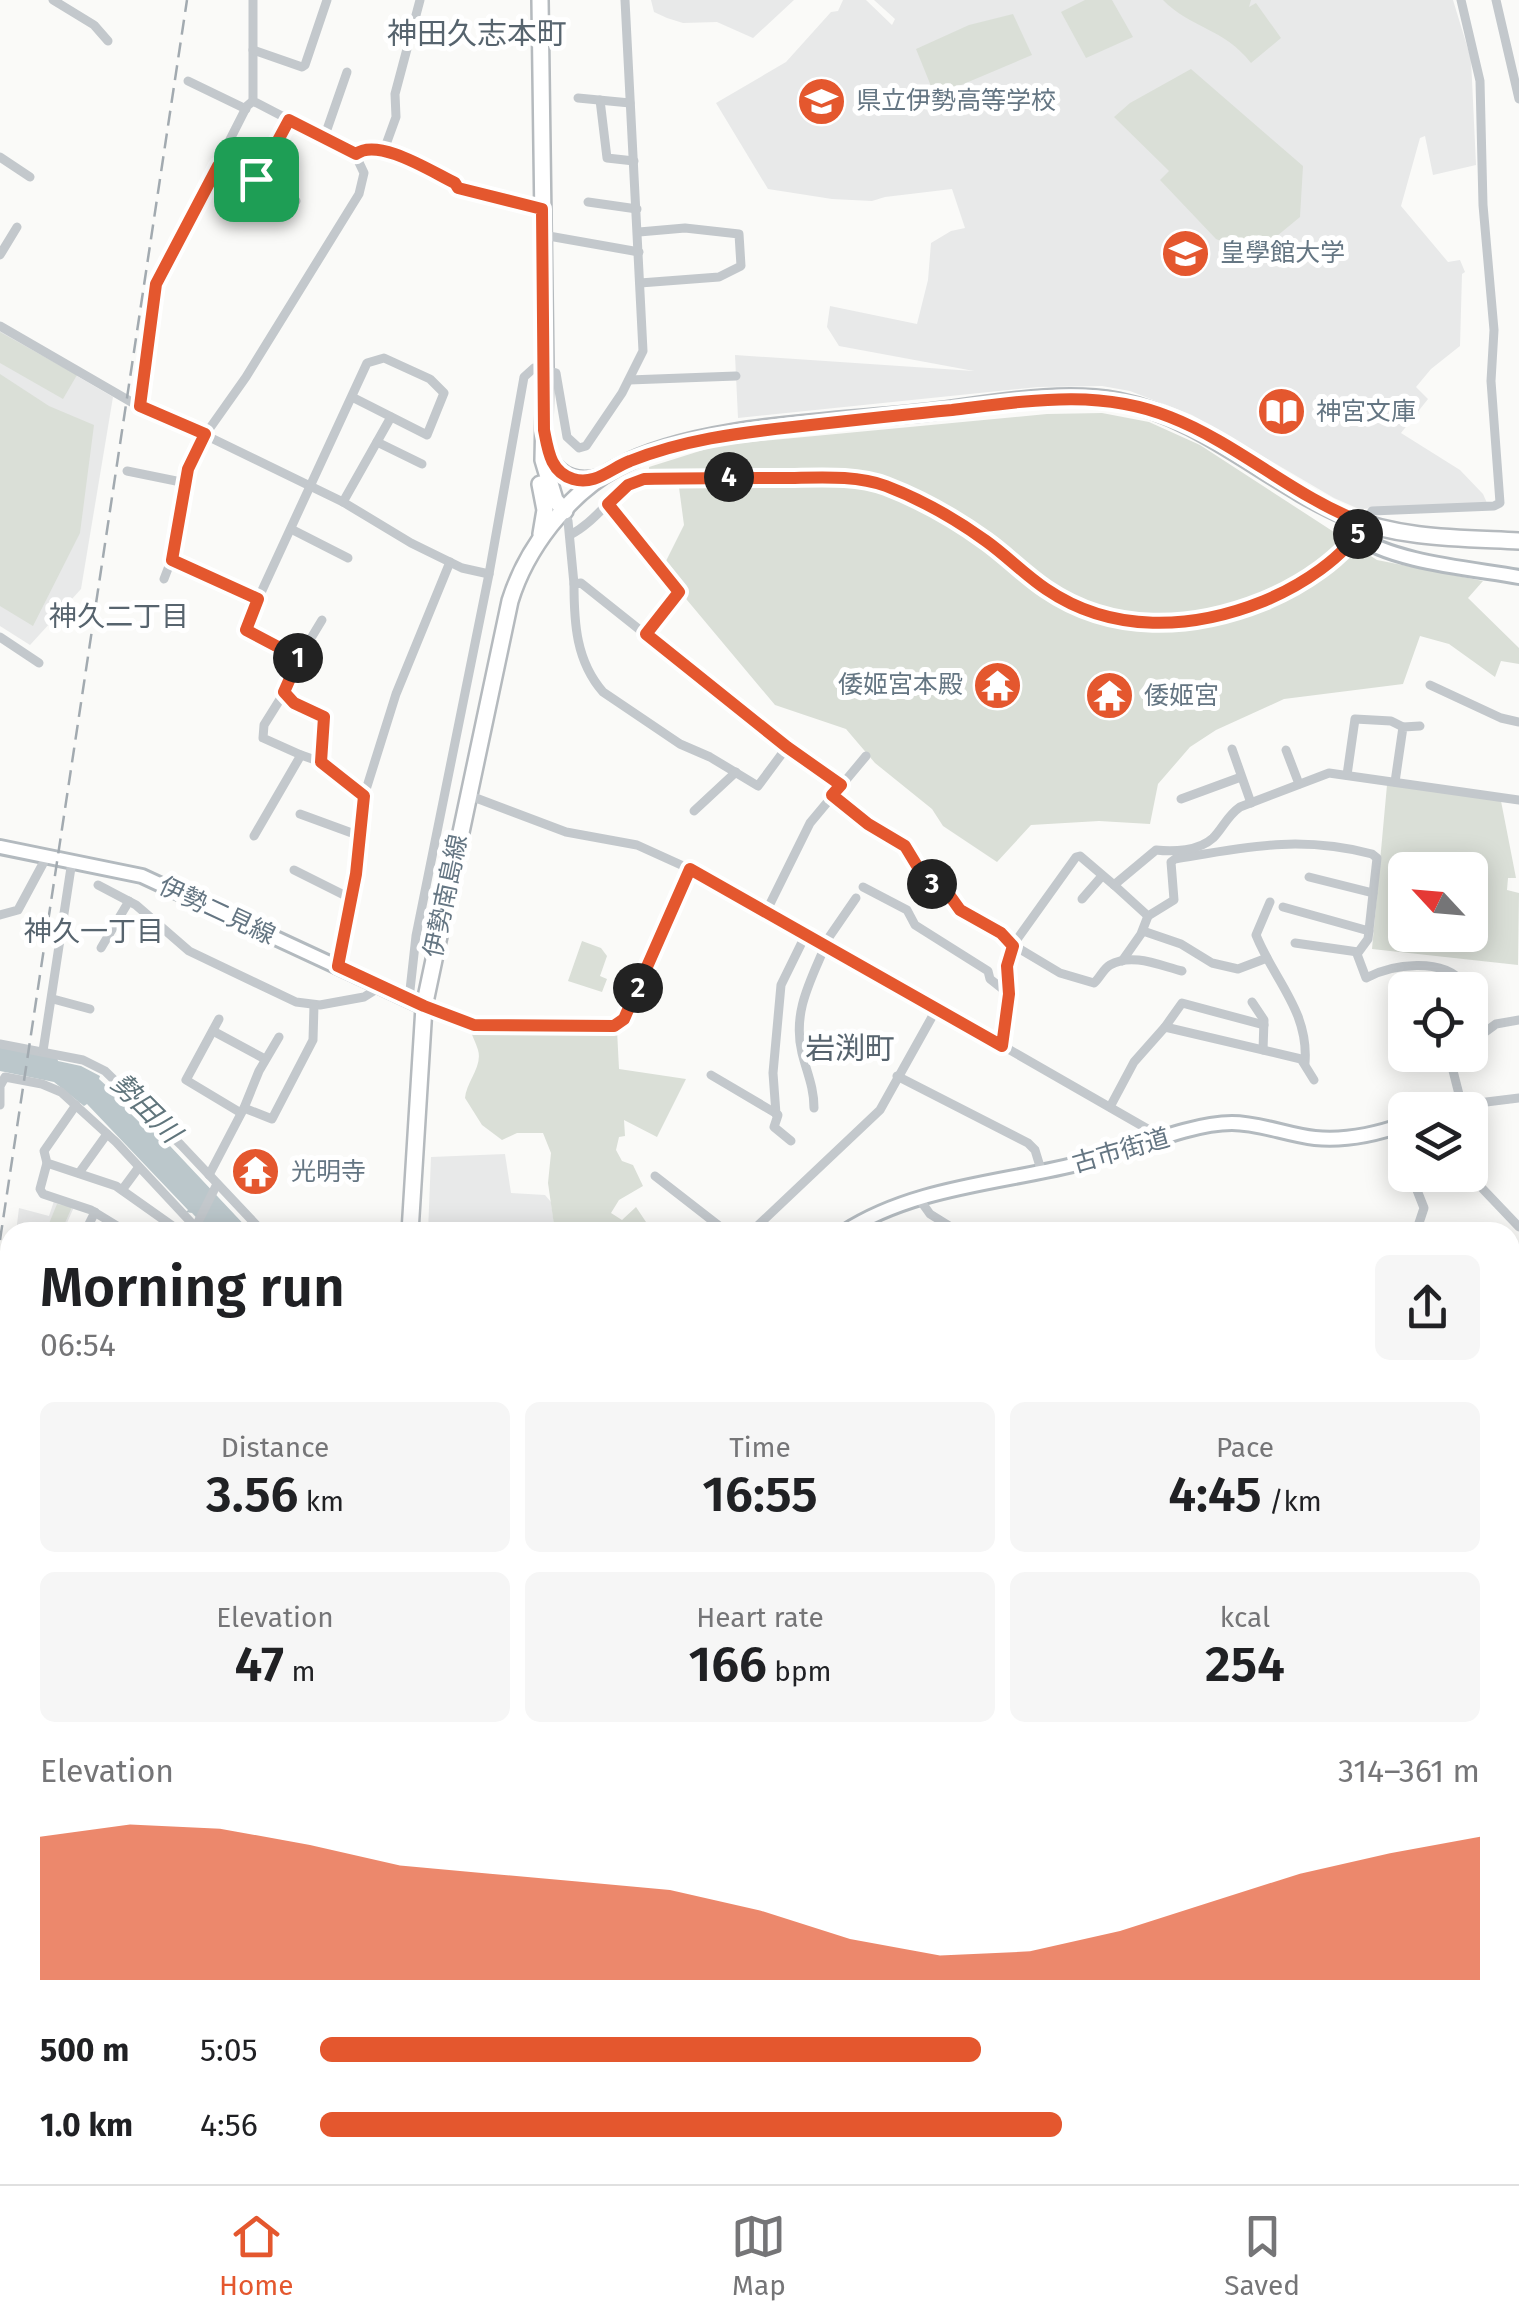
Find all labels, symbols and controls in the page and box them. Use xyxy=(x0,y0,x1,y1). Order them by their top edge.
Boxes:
district label: 神田久志本町 xyxy=(387,16,567,52)
school or university icon: 県立伊勢高等学校 xyxy=(795,75,847,127)
place label: 県立伊勢高等学校 xyxy=(856,86,1056,116)
pin xyxy=(214,137,299,222)
icon: arrive xyxy=(229,152,284,207)
school or university icon: 皇學館大学 xyxy=(1159,227,1211,279)
place label: 皇學館大学 xyxy=(1220,238,1345,268)
library icon: 神宮文庫 xyxy=(1255,386,1307,438)
place label: 神宮文庫 xyxy=(1316,397,1416,427)
pin: 4 xyxy=(704,452,754,502)
text: 4 xyxy=(721,460,737,493)
pin: 5 xyxy=(1333,509,1383,559)
text: 5 xyxy=(1350,517,1366,550)
district label: 神久二丁目 xyxy=(49,600,189,633)
pin: 1 xyxy=(273,633,323,683)
text: 1 xyxy=(292,641,305,674)
temple icon: 倭姬宮本殿 xyxy=(972,659,1024,711)
place label: 倭姬宮本殿 xyxy=(838,670,963,700)
temple icon: 倭姬宮 xyxy=(1083,670,1135,722)
place label: 倭姬宮 xyxy=(1144,681,1219,711)
street label: 伊勢南島線 xyxy=(418,832,474,960)
north arrow xyxy=(1388,852,1488,952)
map controls xyxy=(1388,852,1488,1192)
pin: 3 xyxy=(907,859,957,909)
text: 3 xyxy=(925,867,939,900)
street label: 伊勢二見線 xyxy=(154,871,280,951)
district label: 神久一丁目 xyxy=(24,915,164,948)
pin: 2 xyxy=(613,963,663,1013)
text: 2 xyxy=(631,971,645,1004)
button: locate xyxy=(1388,972,1488,1072)
district label: 岩渕町 xyxy=(805,1031,895,1067)
water label: 勢田川 xyxy=(105,1067,189,1151)
button: layers xyxy=(1388,1092,1488,1192)
street label: 古市街道 xyxy=(1069,1123,1173,1179)
temple icon: 光明寺 xyxy=(230,1146,282,1198)
place label: 光明寺 xyxy=(291,1157,366,1187)
text: Morning run xyxy=(40,1255,345,1321)
button: share xyxy=(1375,1255,1480,1360)
text: 06:54 xyxy=(40,1326,116,1364)
text: Distance xyxy=(221,1431,329,1464)
text: Time xyxy=(729,1431,791,1464)
text: Pace xyxy=(1216,1431,1274,1464)
text: 3.56 xyxy=(206,1464,298,1524)
text: 16:55 xyxy=(702,1464,818,1524)
text: 4:45 xyxy=(1168,1464,1262,1524)
text: km xyxy=(298,1485,344,1518)
text: /km xyxy=(1262,1485,1322,1518)
text: Elevation xyxy=(216,1601,334,1634)
text: Heart rate xyxy=(696,1601,824,1634)
text: kcal xyxy=(1220,1601,1270,1634)
text: 47 xyxy=(234,1634,284,1694)
text: 166 xyxy=(688,1634,767,1694)
text: 254 xyxy=(1205,1634,1285,1694)
text: m xyxy=(284,1655,316,1688)
text: bpm xyxy=(767,1655,832,1688)
text: Elevation xyxy=(40,1752,174,1790)
text: 314–361 m xyxy=(1338,1752,1480,1790)
text: 500 m xyxy=(40,2031,129,2069)
text: 5:05 xyxy=(200,2031,258,2069)
text: 1.0 km xyxy=(40,2106,133,2144)
text: 4:56 xyxy=(200,2106,258,2144)
tab: Home xyxy=(219,2209,294,2302)
tab: Map xyxy=(731,2209,786,2302)
tab: Saved xyxy=(1224,2209,1300,2302)

